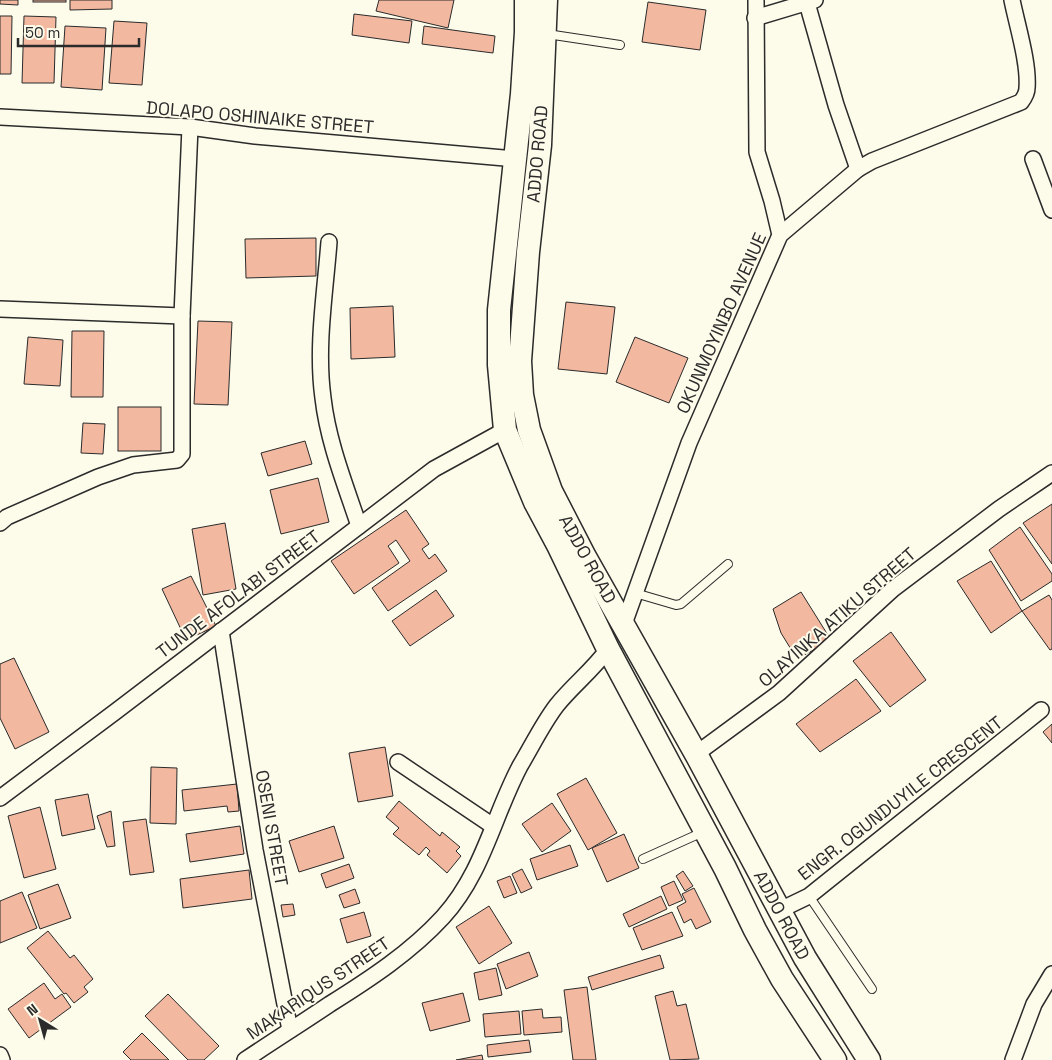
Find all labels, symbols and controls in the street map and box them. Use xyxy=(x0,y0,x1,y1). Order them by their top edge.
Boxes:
scale bar xyxy=(18,15,139,47)
text: 50 m xyxy=(25,23,60,42)
street label: DOLAPO OSHINAIKE STREET xyxy=(145,96,375,138)
street label: ADDO ROAD xyxy=(521,104,553,204)
street label: OKUNMOYINBO AVENUE xyxy=(671,229,771,417)
street label: ADDO ROAD xyxy=(554,511,622,607)
street label: TUNDE AFOLABI STREET xyxy=(151,525,325,663)
street label: OLAYINKA ATIKU STREET xyxy=(753,542,921,692)
street label: ENGR. OGUNDUYILE CRESCENT xyxy=(793,711,1007,885)
street label: OSENI STREET xyxy=(250,768,294,888)
street label: ADDO ROAD xyxy=(749,866,815,964)
street label: MAKARIQUS STREET xyxy=(242,931,394,1044)
north arrow xyxy=(15,995,65,1045)
text: N xyxy=(23,1000,41,1020)

